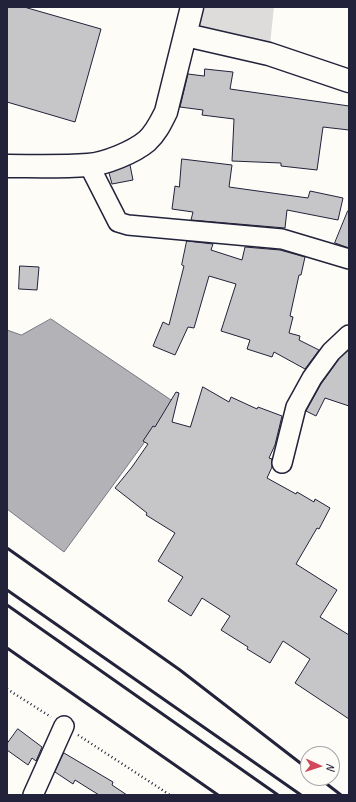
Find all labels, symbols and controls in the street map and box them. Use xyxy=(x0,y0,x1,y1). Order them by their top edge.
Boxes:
north arrow xyxy=(300,746,340,786)
text: N xyxy=(324,763,338,770)

